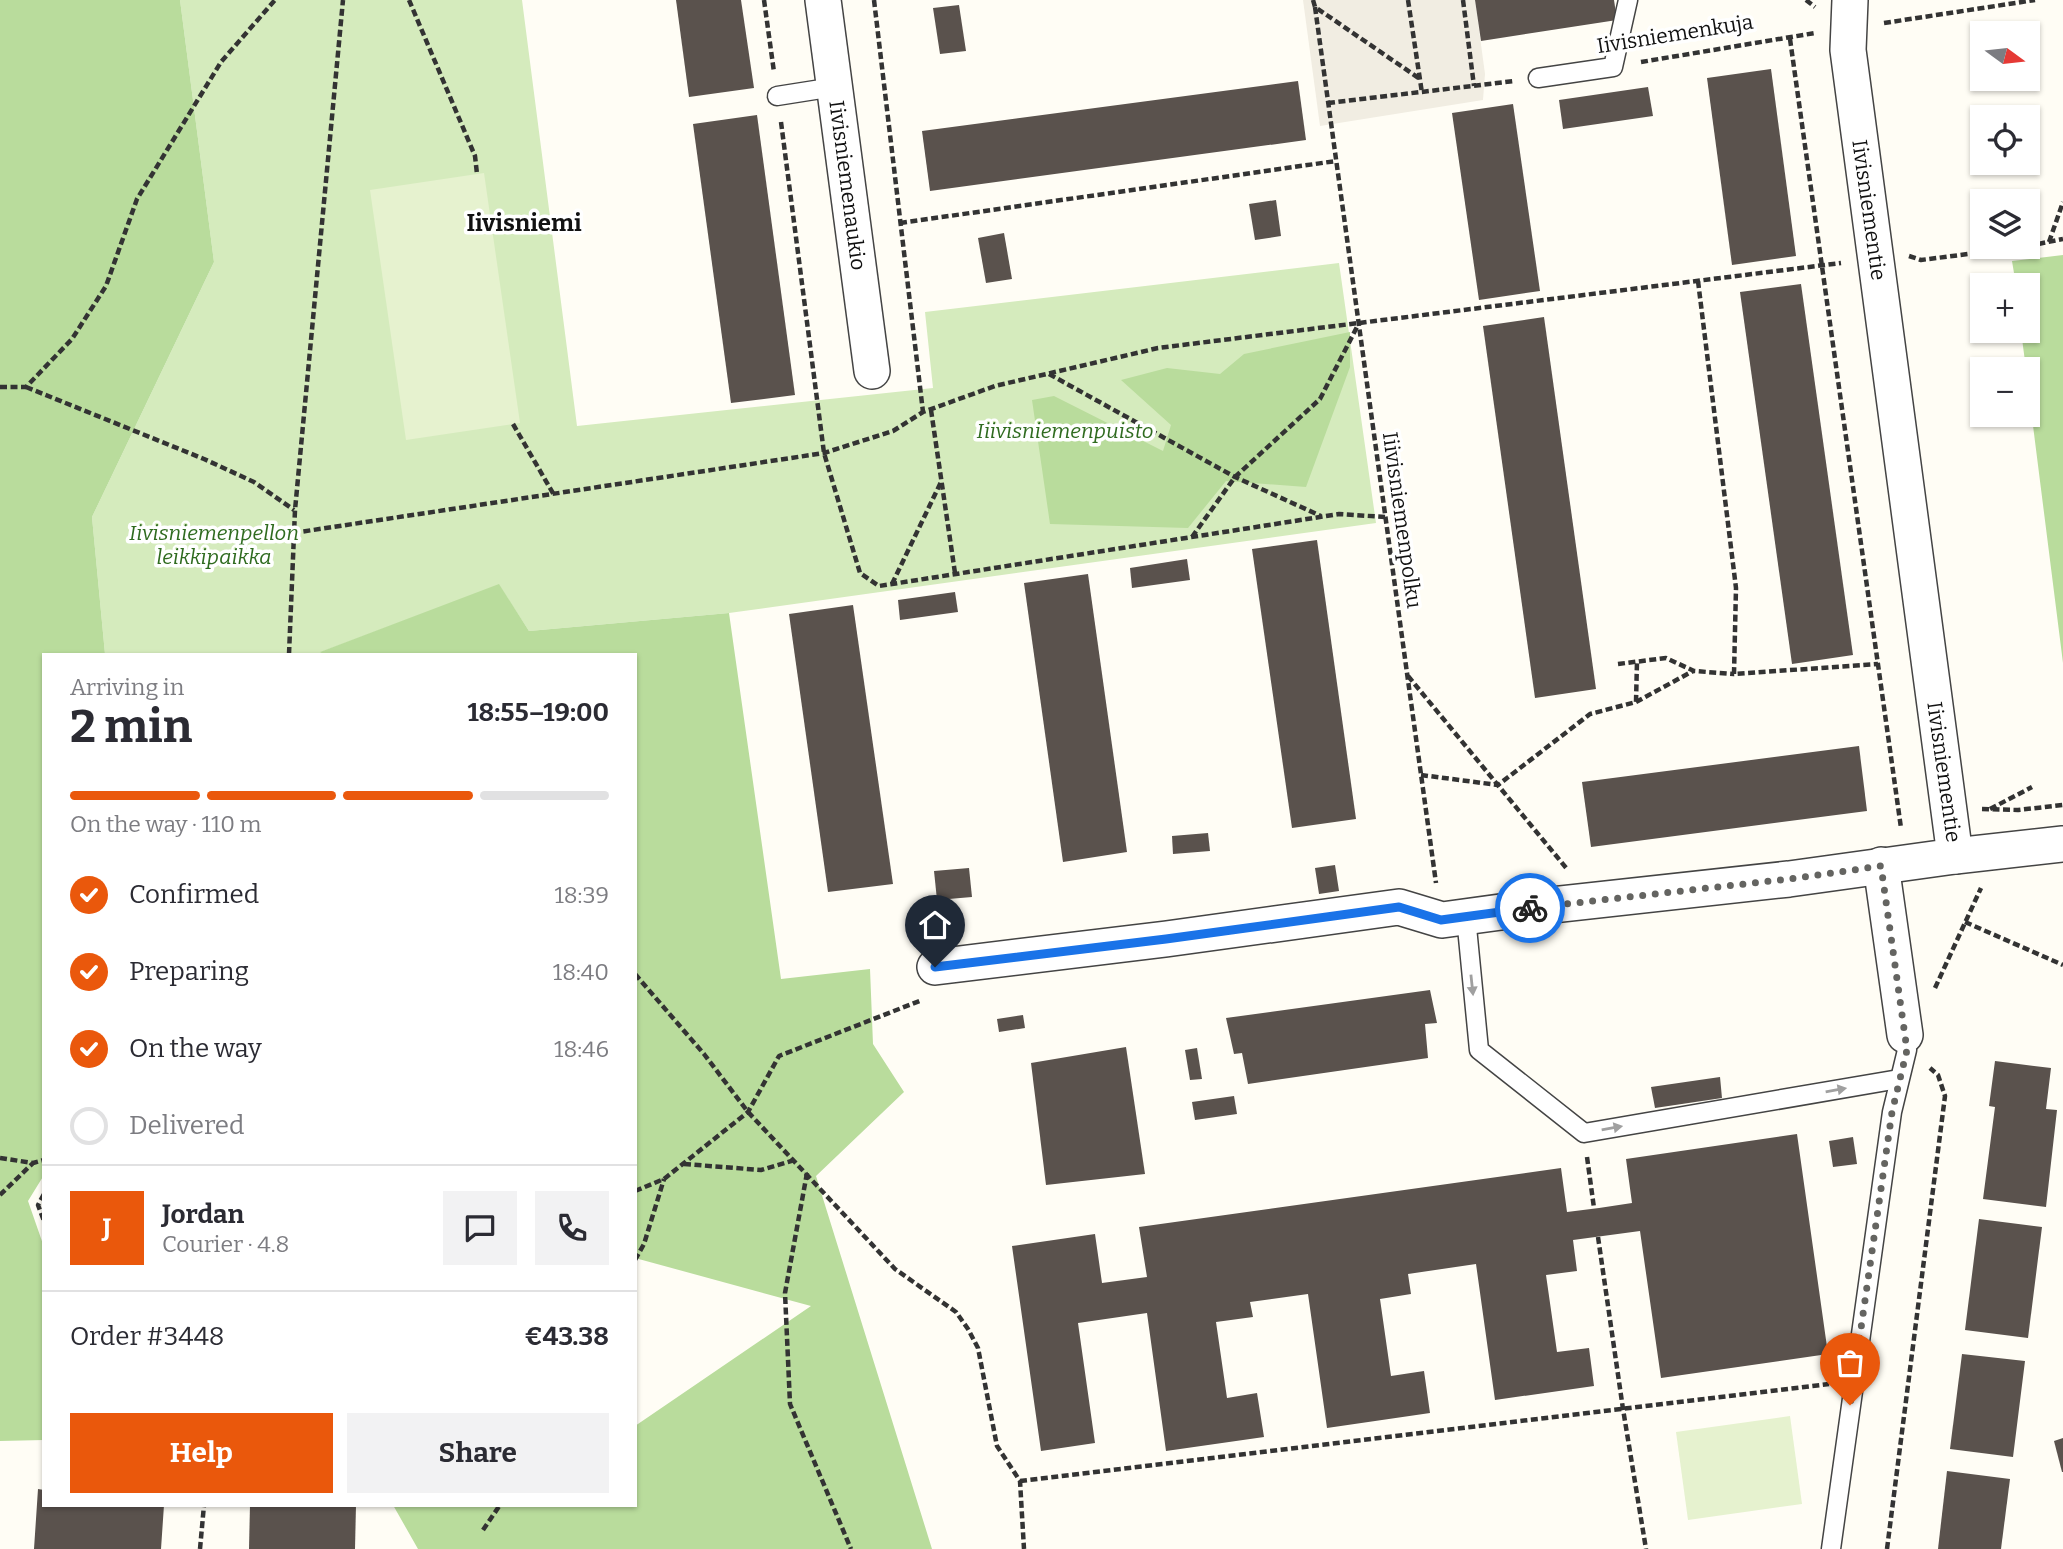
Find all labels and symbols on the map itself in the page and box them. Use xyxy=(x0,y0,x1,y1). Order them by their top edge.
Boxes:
street label: Iivisniemenkuja xyxy=(1595,9,1756,59)
north arrow xyxy=(1970,21,2040,91)
street label: Iivisniemenaukio xyxy=(823,99,872,272)
street label: Iivisniementie xyxy=(1846,138,1892,282)
district label: Iivisniemi xyxy=(466,209,582,237)
park label: Iiivisniemenpuisto xyxy=(977,418,1153,444)
street label: Iiivisniemenpolku xyxy=(1377,430,1427,610)
park label: Iivisniemenpellon leikkipaikka xyxy=(129,520,299,570)
street label: Iivisniementie xyxy=(1921,700,1967,844)
courier xyxy=(1495,873,1565,943)
pin xyxy=(905,895,965,967)
one-way arrow xyxy=(1467,974,1478,996)
one-way arrow xyxy=(1826,1084,1848,1095)
one-way arrow xyxy=(1601,1122,1623,1133)
pin xyxy=(1820,1333,1880,1405)

